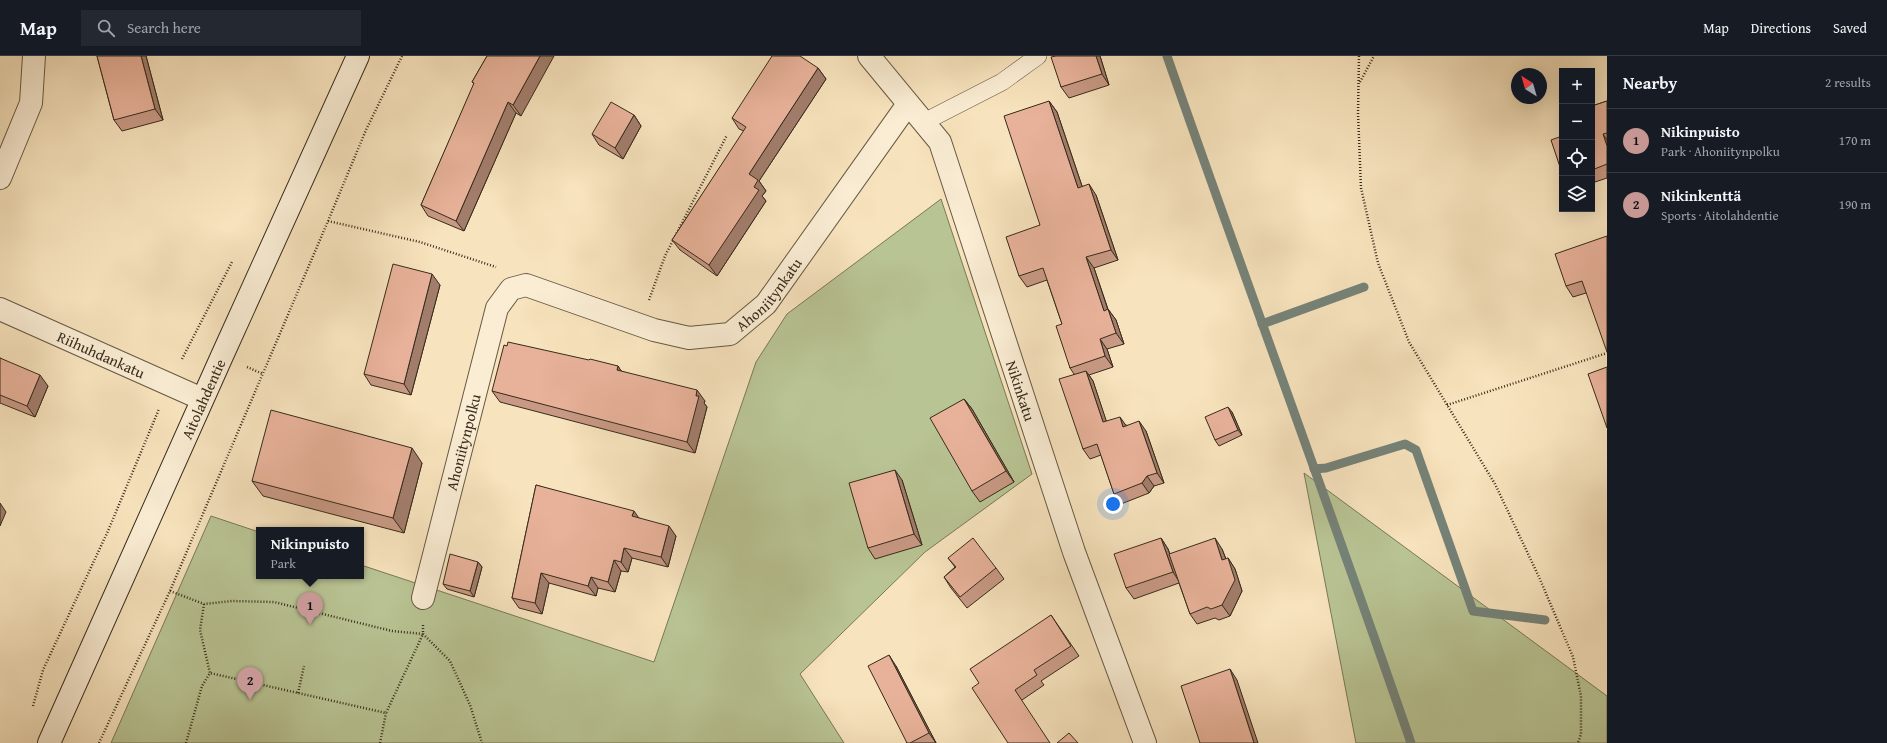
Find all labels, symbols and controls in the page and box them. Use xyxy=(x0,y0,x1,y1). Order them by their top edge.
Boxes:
search box xyxy=(81,10,361,46)
text: Map xyxy=(20,14,57,42)
icon: search xyxy=(95,17,117,39)
text: Search here xyxy=(127,17,201,38)
text: Map xyxy=(1703,18,1729,38)
text: Directions xyxy=(1751,18,1811,38)
text: Saved xyxy=(1833,18,1867,38)
north arrow xyxy=(1511,68,1547,104)
map controls xyxy=(1559,68,1595,212)
button: + xyxy=(1559,68,1595,104)
text: Nearby xyxy=(1623,70,1677,95)
text: 2 results xyxy=(1825,73,1871,92)
button: − xyxy=(1559,104,1595,140)
text: Nikinpuisto xyxy=(1661,121,1740,142)
text: 1 xyxy=(1633,131,1639,150)
text: 170 m xyxy=(1839,131,1871,150)
button: locate xyxy=(1559,140,1595,176)
text: Park · Ahoniitynpolku xyxy=(1661,142,1780,161)
button: layers xyxy=(1559,176,1595,212)
text: Nikinkenttä xyxy=(1661,185,1741,206)
text: 2 xyxy=(1633,195,1639,214)
text: 190 m xyxy=(1839,195,1871,214)
text: Sports · Aitolahdentie xyxy=(1661,206,1779,225)
street label: Ahoniitynkatu xyxy=(731,253,807,336)
street label: Riihuhdankatu xyxy=(54,326,149,383)
street label: Aitolahdentie xyxy=(176,355,230,442)
street label: Nikinkatu xyxy=(1002,358,1041,424)
street label: Ahoniitynpolku xyxy=(440,391,485,493)
your location xyxy=(1103,494,1123,514)
popup xyxy=(256,527,364,579)
text: Nikinpuisto xyxy=(271,533,349,554)
text: Park xyxy=(271,554,296,573)
pin: 1 xyxy=(297,592,323,625)
pin: 2 xyxy=(237,667,263,700)

